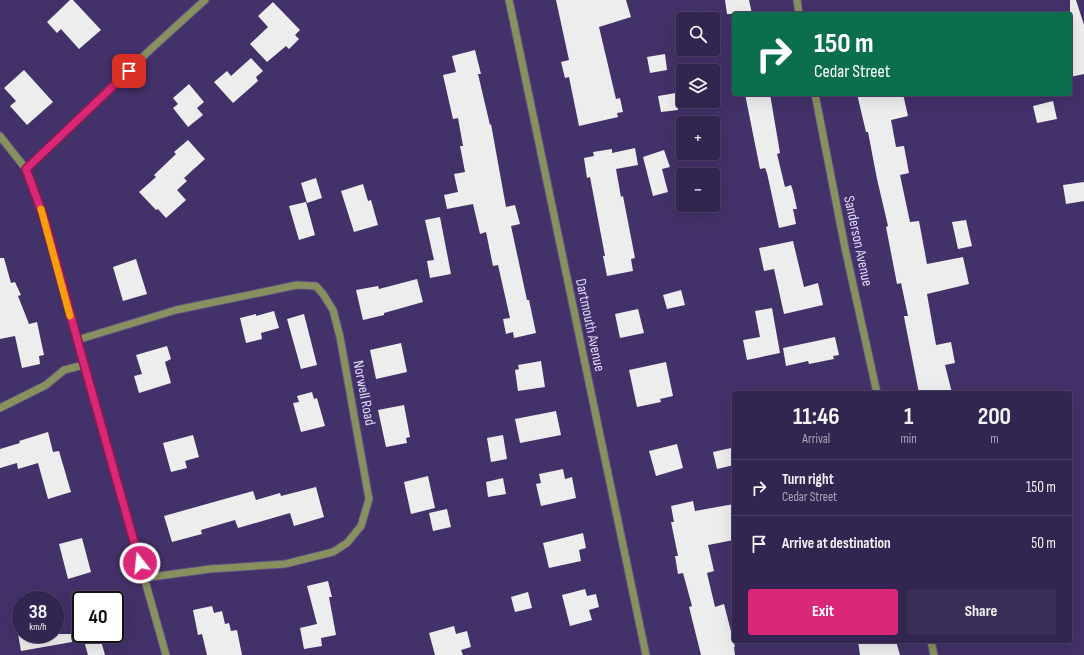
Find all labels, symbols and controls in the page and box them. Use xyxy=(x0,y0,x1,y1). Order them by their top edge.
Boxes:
map controls xyxy=(676,12,720,212)
button: search xyxy=(676,12,720,56)
text: 150 m xyxy=(814,27,874,60)
icon: right xyxy=(748,28,800,80)
pin xyxy=(112,54,146,88)
icon: arrive xyxy=(118,60,140,82)
text: Cedar Street xyxy=(814,61,890,82)
button: layers xyxy=(676,64,720,108)
button: + xyxy=(676,116,720,160)
button: − xyxy=(676,168,720,212)
street label: Sanderson Avenue xyxy=(839,194,877,288)
street label: Dartmouth Avenue xyxy=(571,277,609,373)
street label: Norwell Road xyxy=(348,359,380,427)
text: 11:46 xyxy=(793,402,840,431)
text: 1 xyxy=(904,402,913,431)
text: 200 xyxy=(978,402,1011,431)
text: Arrival xyxy=(802,431,830,447)
text: min xyxy=(900,431,917,447)
text: m xyxy=(990,431,999,447)
text: Turn right xyxy=(782,470,834,489)
icon: right xyxy=(748,477,770,499)
text: 150 m xyxy=(1026,478,1056,497)
text: Cedar Street xyxy=(782,489,837,505)
icon: arrive xyxy=(748,533,770,555)
text: Arrive at destination xyxy=(782,534,891,553)
text: 50 m xyxy=(1031,534,1056,553)
position arrow xyxy=(119,542,161,584)
button: Exit xyxy=(748,589,898,635)
button: Share xyxy=(906,589,1056,635)
speed limit sign: 40 xyxy=(72,591,124,643)
text: 38 xyxy=(29,600,47,624)
text: km/h xyxy=(29,621,47,633)

